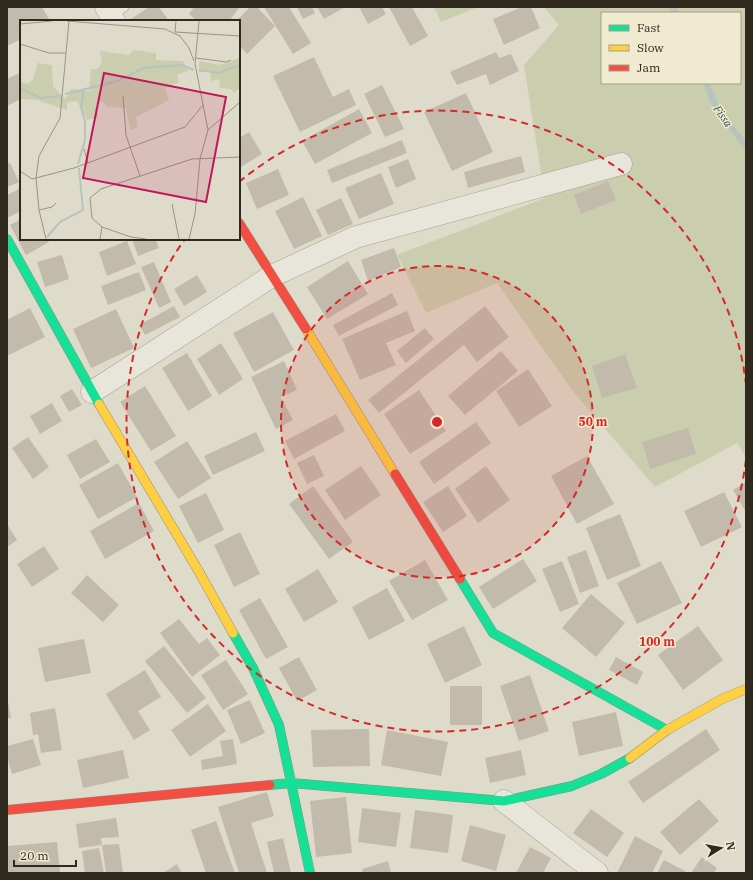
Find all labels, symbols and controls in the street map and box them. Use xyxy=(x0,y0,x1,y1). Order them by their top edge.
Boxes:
legend xyxy=(601,12,741,84)
inset map xyxy=(20,20,240,240)
text: Fast xyxy=(637,20,661,35)
text: Slow xyxy=(637,40,664,55)
text: Jam xyxy=(637,60,661,75)
water label: Fissa xyxy=(710,102,735,130)
text: 50 m xyxy=(579,414,608,429)
centre of rings xyxy=(430,415,444,429)
text: 100 m xyxy=(639,634,675,649)
north arrow xyxy=(701,828,741,868)
text: N xyxy=(723,840,739,852)
scale bar xyxy=(14,842,76,868)
text: 20 m xyxy=(20,848,49,863)

